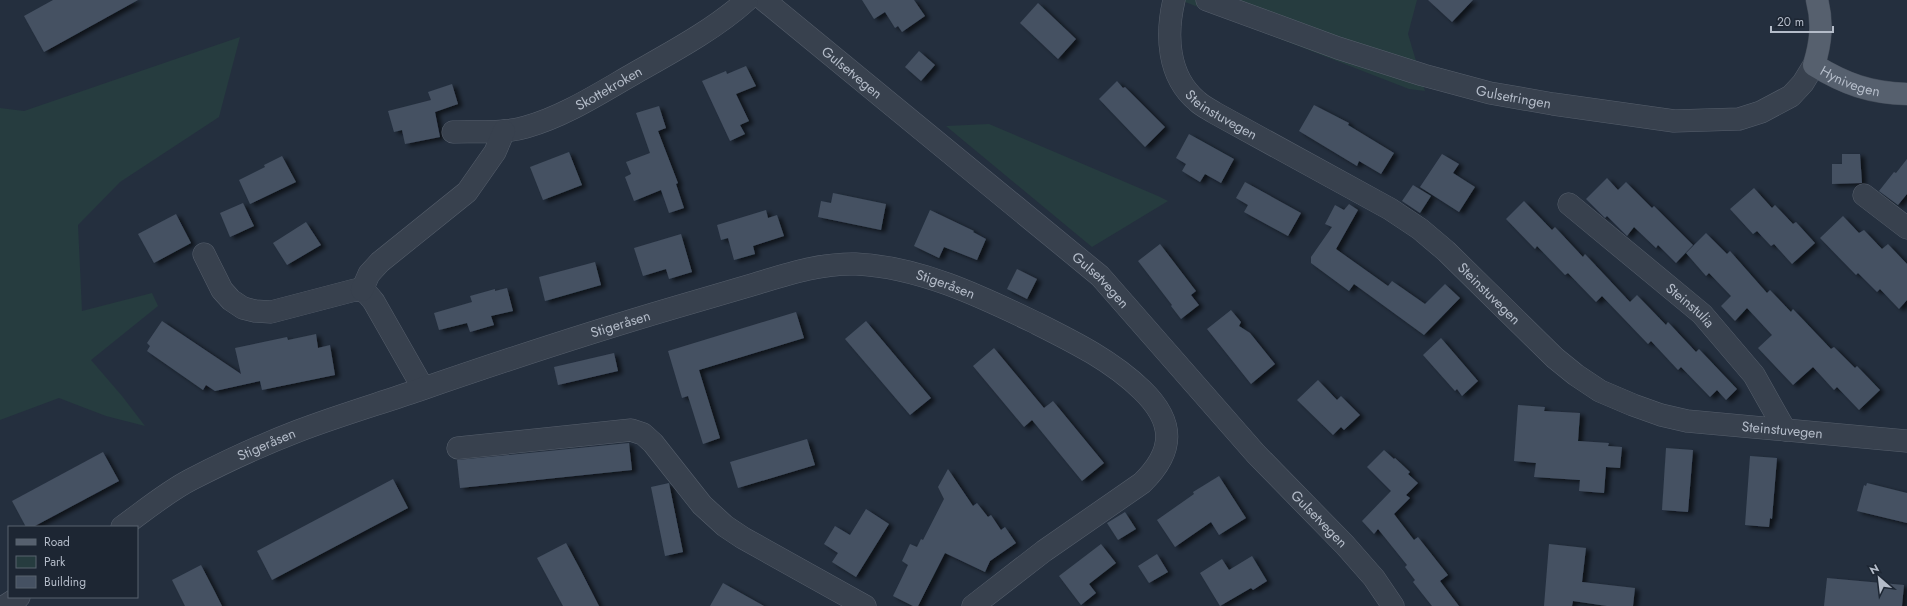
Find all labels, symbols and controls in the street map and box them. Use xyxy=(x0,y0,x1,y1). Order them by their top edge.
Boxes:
scale bar xyxy=(1771,8,1833,34)
text: 20 m xyxy=(1777,13,1804,31)
street label: Gulsetvegen xyxy=(817,41,887,103)
street label: Skottekroken xyxy=(572,61,646,115)
street label: Hynivegen xyxy=(1817,61,1882,101)
street label: Gulsetringen xyxy=(1474,80,1553,114)
street label: Steinstuvegen xyxy=(1180,85,1261,144)
street label: Gulsetvegen xyxy=(1068,247,1134,313)
street label: Steinstuvegen xyxy=(1453,258,1525,329)
street label: Stigeråsen xyxy=(914,264,978,304)
street label: Steinstulia xyxy=(1662,278,1719,332)
street label: Stigeråsen xyxy=(588,305,653,343)
street label: Steinstuvegen xyxy=(1741,416,1824,443)
street label: Stigeråsen xyxy=(234,423,299,466)
street label: Gulsetvegen xyxy=(1286,485,1352,552)
legend xyxy=(8,526,138,598)
text: Road xyxy=(44,533,70,551)
text: Park xyxy=(44,553,66,571)
north arrow xyxy=(1859,558,1899,598)
text: N xyxy=(1867,560,1882,578)
text: Building xyxy=(44,573,86,591)

